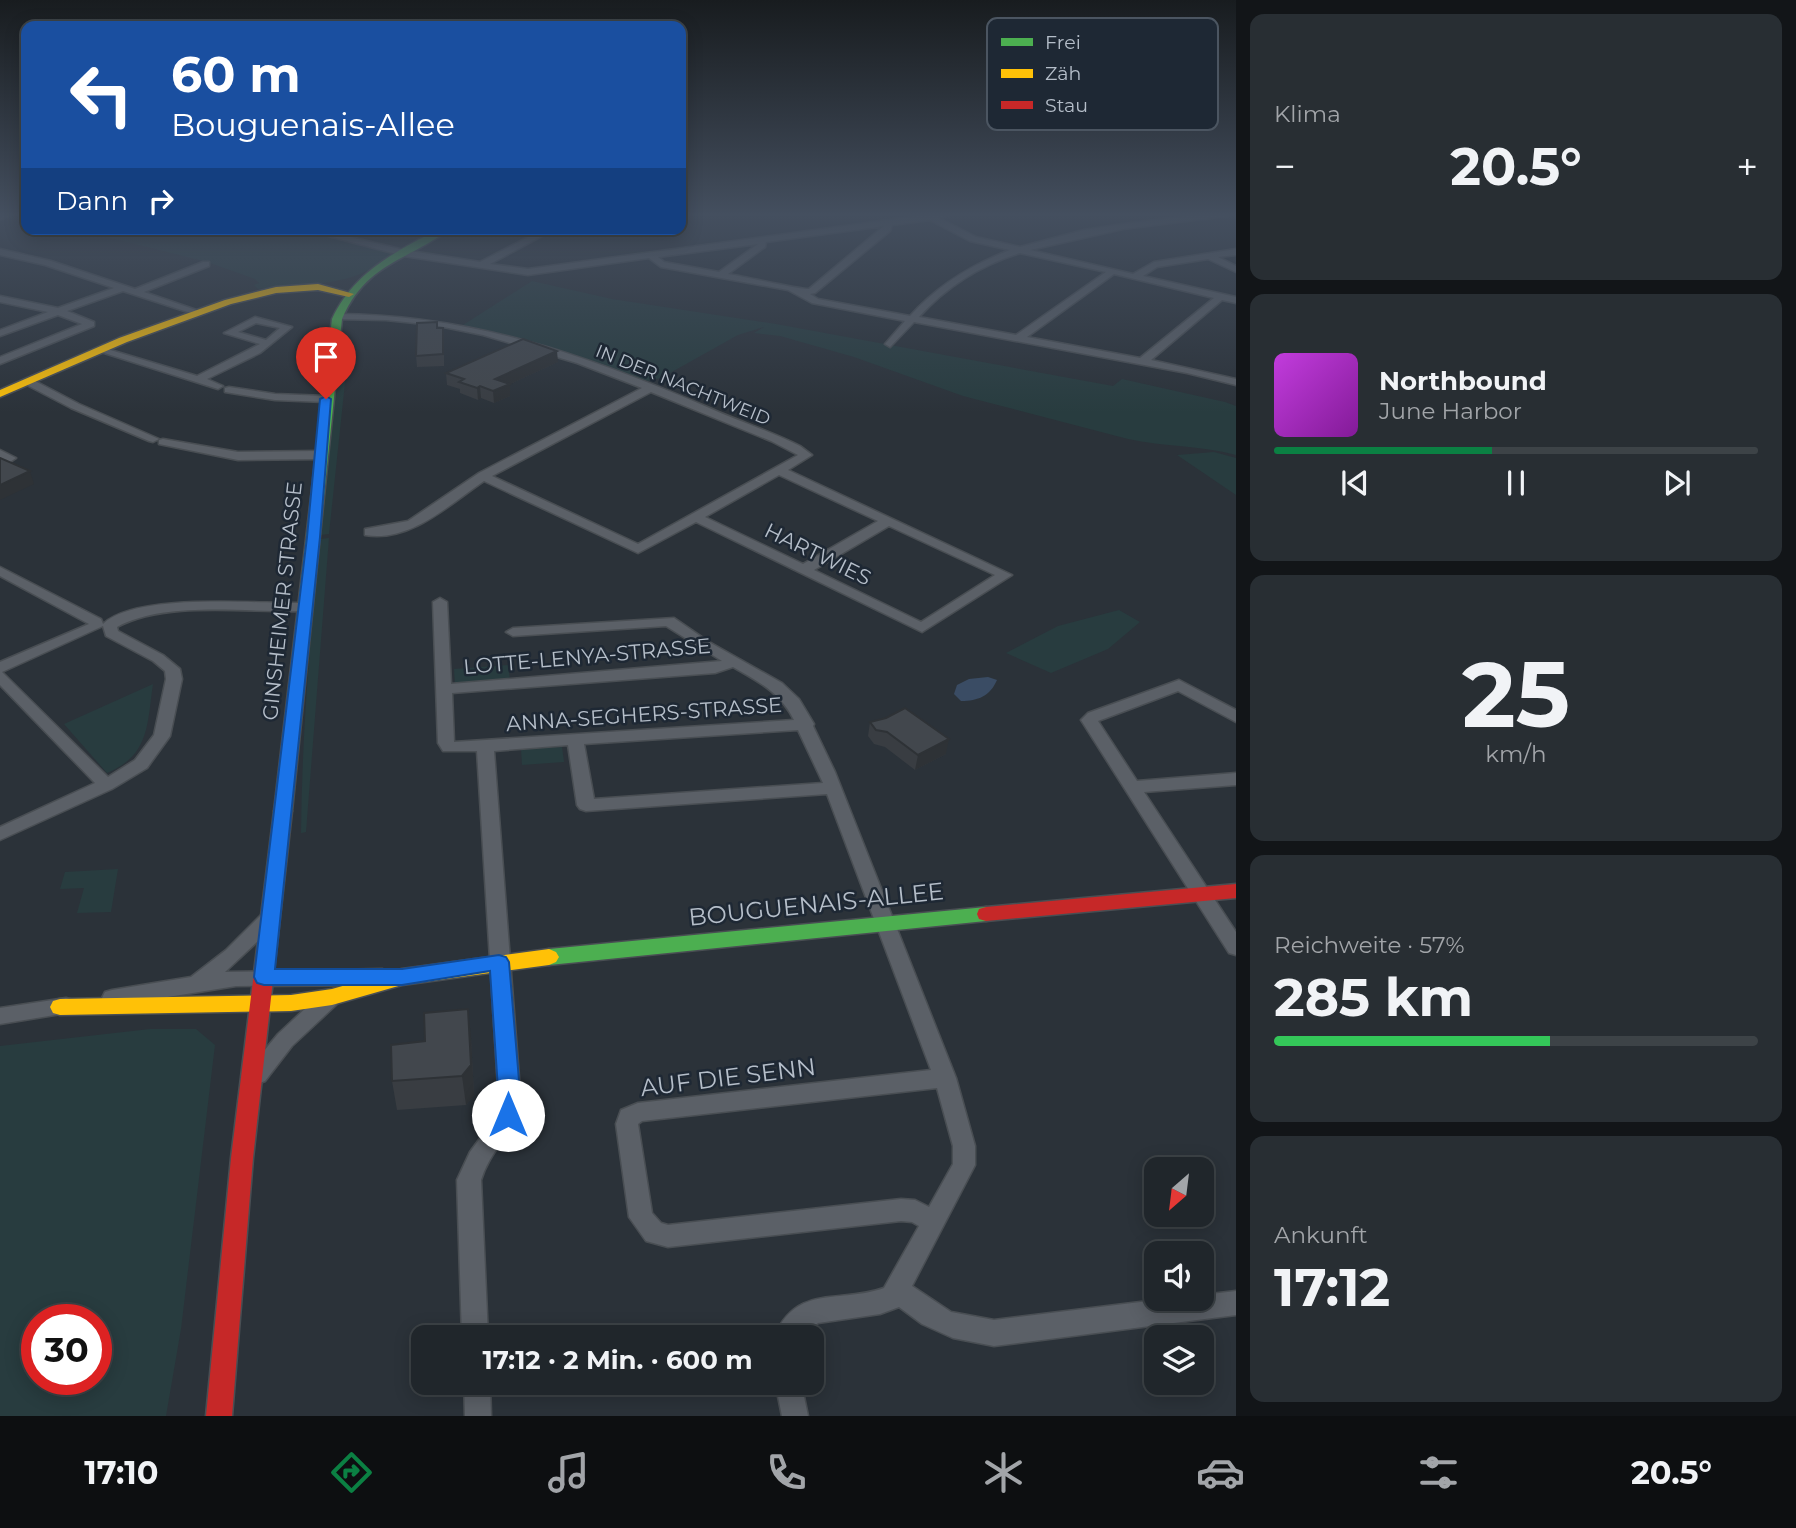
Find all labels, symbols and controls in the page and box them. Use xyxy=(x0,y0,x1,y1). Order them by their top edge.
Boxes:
legend xyxy=(987,18,1218,130)
text: Frei xyxy=(1045,31,1081,54)
text: 60 m xyxy=(171,45,301,104)
icon: left xyxy=(56,49,147,140)
text: Zäh xyxy=(1045,62,1081,85)
text: Stau xyxy=(1045,94,1088,117)
text: Klima xyxy=(1274,100,1341,128)
text: Bouguenais-Allee xyxy=(171,105,455,144)
text: 20.5° xyxy=(1450,135,1582,198)
text: − xyxy=(1274,143,1296,190)
text: + xyxy=(1736,143,1758,190)
icon: right xyxy=(142,182,180,220)
text: Dann xyxy=(56,185,128,217)
pin xyxy=(296,327,356,399)
icon: arrive xyxy=(307,338,345,376)
street label: IN DER NACHTWEID xyxy=(592,340,774,430)
text: Northbound xyxy=(1379,365,1547,397)
text: June Harbor xyxy=(1379,397,1522,425)
icon: previous xyxy=(1336,464,1374,502)
icon: pause xyxy=(1497,464,1535,502)
icon: next xyxy=(1658,464,1696,502)
street label: GINSHEIMER STRASSE xyxy=(257,480,307,722)
street label: HARTWIES xyxy=(761,517,875,591)
street label: LOTTE-LENYA-STRASSE xyxy=(462,633,712,679)
text: 25 xyxy=(1462,639,1570,750)
street label: ANNA-SEGHERS-STRASSE xyxy=(505,692,783,736)
text: km/h xyxy=(1485,740,1547,768)
street label: BOUGUENAIS-ALLEE xyxy=(687,876,945,932)
text: Reichweite · 57% xyxy=(1274,931,1465,959)
text: 285 km xyxy=(1274,966,1473,1029)
street label: AUF DIE SENN xyxy=(639,1052,817,1102)
position arrow xyxy=(471,1078,545,1152)
north arrow xyxy=(1144,1157,1214,1227)
map controls xyxy=(1144,1157,1214,1395)
text: Ankunft xyxy=(1274,1221,1368,1249)
button: sound xyxy=(1144,1241,1214,1311)
text: 17:12 xyxy=(1274,1256,1390,1319)
speed limit sign: 30 xyxy=(21,1304,112,1395)
button: layers xyxy=(1144,1325,1214,1395)
text: 17:12 · 2 Min. · 600 m xyxy=(483,1344,752,1376)
icon: directions xyxy=(327,1448,376,1497)
icon: music xyxy=(544,1448,593,1497)
icon: phone xyxy=(762,1448,811,1497)
icon: climate xyxy=(979,1448,1028,1497)
icon: car xyxy=(1196,1448,1245,1497)
icon: filters xyxy=(1414,1448,1463,1497)
text: 17:10 xyxy=(84,1453,159,1492)
text: 20.5° xyxy=(1631,1453,1712,1492)

